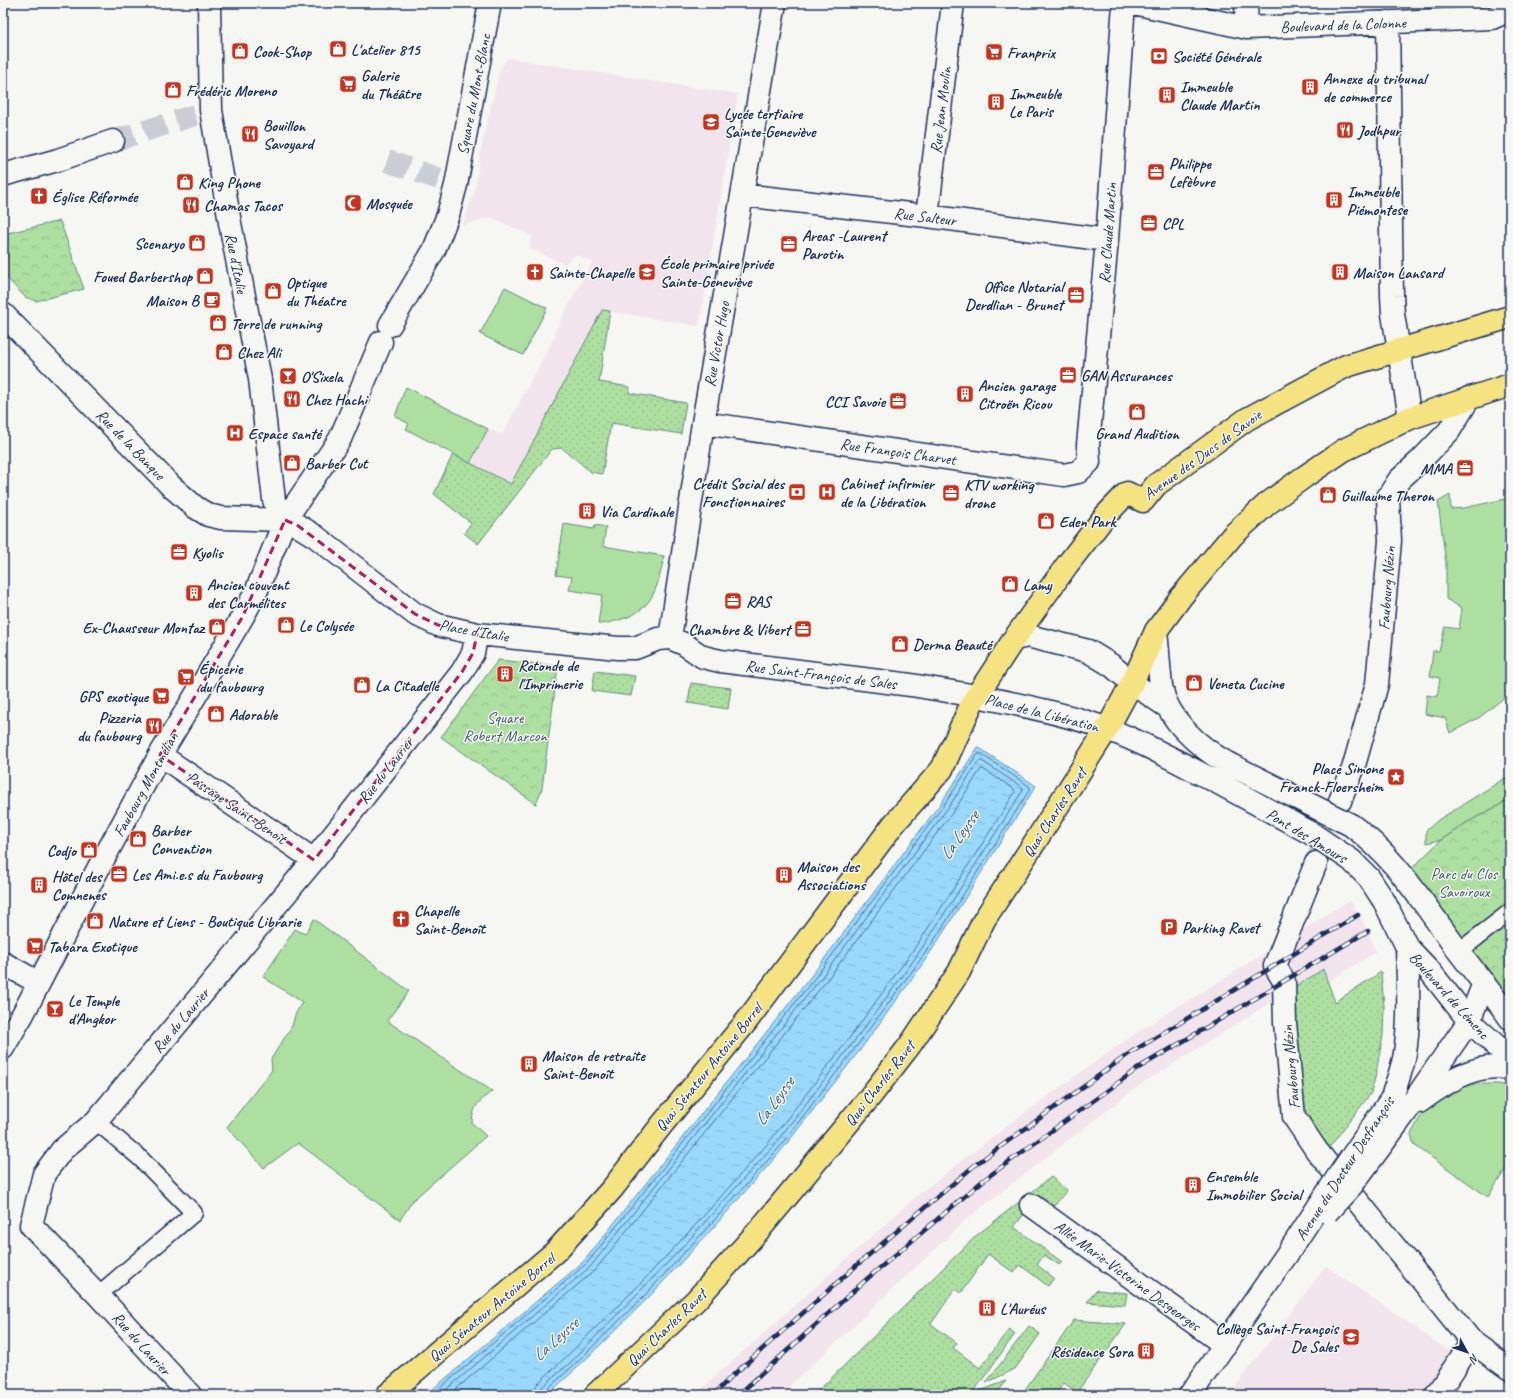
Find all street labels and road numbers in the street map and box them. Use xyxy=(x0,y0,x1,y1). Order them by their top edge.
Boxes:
street label: Boulevard de la Colonne xyxy=(1280,13,1408,37)
street label: Square du Mont-Blanc xyxy=(452,31,496,156)
street label: Rue Jean Moulin xyxy=(926,65,956,155)
street label: Rue Claude Martin xyxy=(1095,181,1122,284)
street label: Rue Salteur xyxy=(893,203,958,231)
street label: Rue d'Italie xyxy=(220,231,252,297)
street label: Rue Victor Hugo xyxy=(700,299,735,388)
street label: Avenue des Ducs de Savoie xyxy=(1140,404,1267,504)
street label: Rue de la Banque xyxy=(91,405,170,486)
street label: Rue François Charvet xyxy=(839,434,959,470)
street label: Faubourg Nézin xyxy=(1374,545,1400,631)
street label: Place d'Italie xyxy=(438,615,512,647)
street label: Rue Saint-François de Sales xyxy=(744,656,899,694)
street label: Place de la Libération xyxy=(983,689,1102,737)
street label: Faubourg Montmélian xyxy=(109,728,183,840)
street label: Rue du Laurier xyxy=(354,733,419,808)
street label: Quai Charles Ravet xyxy=(1018,762,1093,861)
street label: Passage Saint-Benoît xyxy=(183,767,291,849)
street label: Pont des Amours xyxy=(1263,804,1352,868)
street label: Boulevard de Lémenc xyxy=(1405,948,1494,1044)
street label: Rue du Laurier xyxy=(148,983,214,1057)
street label: Quai Sénateur Antoine Borrel xyxy=(651,997,769,1136)
street label: Faubourg Nézin xyxy=(1277,1024,1305,1109)
street label: Quai Charles Ravet xyxy=(840,1035,921,1130)
street label: Avenue du Docteur Desfrançois xyxy=(1291,1092,1400,1244)
street label: Allée Marie-Victorine Desgeorges xyxy=(1050,1216,1206,1336)
street label: Quai Sénateur Antoine Borrel xyxy=(424,1247,562,1367)
street label: Quai Charles Ravet xyxy=(623,1283,713,1371)
street label: Rue du Laurier xyxy=(108,1308,176,1380)

